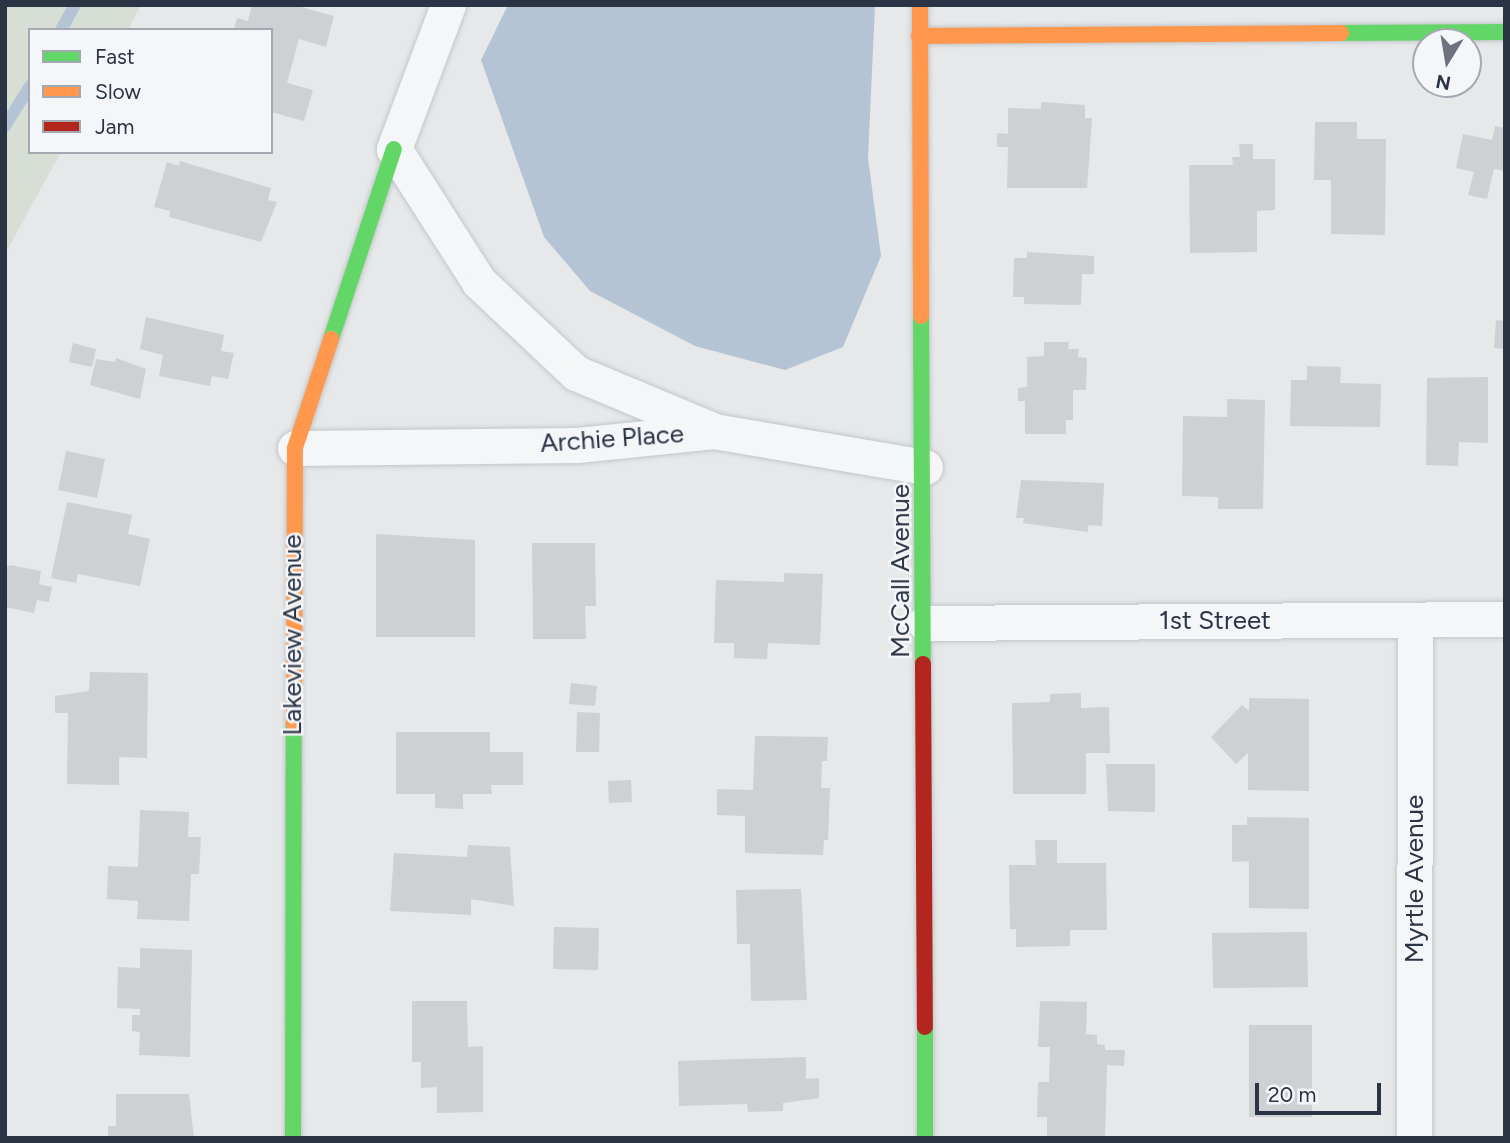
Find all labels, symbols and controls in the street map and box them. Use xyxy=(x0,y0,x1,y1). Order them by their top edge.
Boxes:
legend xyxy=(28,28,273,154)
north arrow xyxy=(1412,28,1482,98)
text: Fast xyxy=(95,44,135,69)
text: N xyxy=(1434,69,1453,95)
text: Slow xyxy=(95,79,141,104)
text: Jam xyxy=(95,114,134,139)
street label: Archie Place xyxy=(539,418,685,460)
street label: McCall Avenue xyxy=(885,484,917,658)
street label: Lakeview Avenue xyxy=(277,534,309,736)
street label: 1st Street xyxy=(1159,605,1271,637)
street label: Myrtle Avenue xyxy=(1399,795,1431,963)
scale bar xyxy=(1258,1070,1384,1114)
text: 20 m xyxy=(1268,1082,1316,1107)

